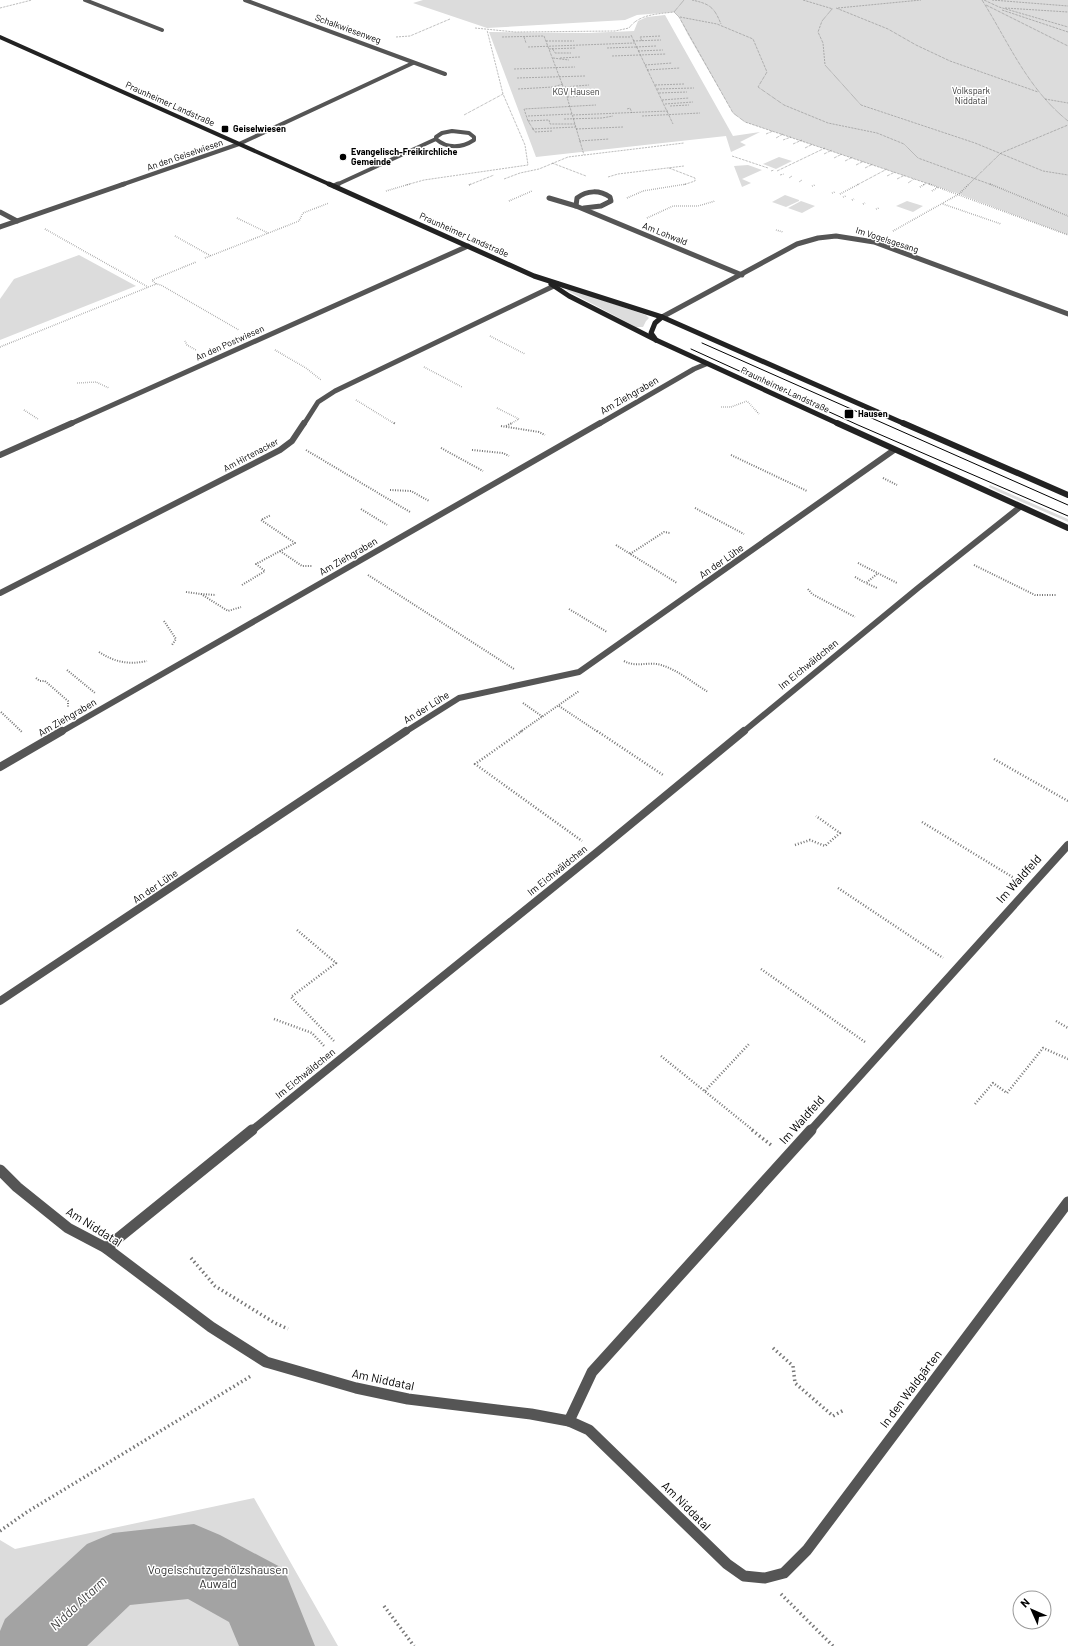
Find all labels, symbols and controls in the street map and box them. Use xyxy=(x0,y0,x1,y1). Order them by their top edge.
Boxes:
street label: Schalkwiesenweg xyxy=(314,12,383,46)
street label: Praunheimer Landstraße xyxy=(124,79,217,128)
park label: Volkspark Niddatal xyxy=(952,85,990,106)
park label: KGV Hausen xyxy=(552,86,600,97)
place label: Geiselwiesen xyxy=(233,123,286,134)
marker: Geiselwiesen xyxy=(220,124,230,134)
street label: An den Geiselwiesen xyxy=(145,136,224,173)
place label: Evangelisch-Freikirchliche Gemeinde xyxy=(351,146,457,167)
marker: Evangelisch-Freikirchliche Gemeinde xyxy=(338,152,348,162)
street label: Praunheimer Landstraße xyxy=(418,210,511,259)
street label: Am Lohwald xyxy=(641,220,689,248)
street label: Im Vogelsgesang xyxy=(854,224,920,255)
street label: An den Postwiesen xyxy=(194,322,266,363)
street label: Praunheimer Landstraße xyxy=(739,364,832,415)
street label: Am Ziehgraben xyxy=(598,373,660,417)
marker: Hausen xyxy=(843,408,855,420)
place label: Hausen xyxy=(858,408,888,419)
street label: Am Hirtenacker xyxy=(221,435,281,474)
street label: Am Ziehgraben xyxy=(317,534,379,578)
street label: An der Lühe xyxy=(696,541,746,581)
street label: Im Eichwäldchen xyxy=(776,636,840,692)
street label: An der Lühe xyxy=(401,688,451,726)
street label: Am Ziehgraben xyxy=(36,695,98,739)
street label: Im Eichwäldchen xyxy=(525,842,589,898)
street label: Im Waldfeld xyxy=(993,851,1044,905)
street label: An der Lühe xyxy=(130,867,180,905)
street label: Im Eichwäldchen xyxy=(273,1045,337,1101)
street label: Im Waldfeld xyxy=(776,1092,827,1146)
street label: Am Niddatal xyxy=(64,1203,125,1249)
street label: In den Waldgärten xyxy=(877,1347,944,1430)
street label: Am Niddatal xyxy=(351,1366,416,1392)
street label: Am Niddatal xyxy=(659,1478,714,1533)
park label: Vogelschutzgehölzshausen Auwald xyxy=(148,1562,288,1590)
water label: Nidda Altarm xyxy=(46,1573,110,1633)
north arrow xyxy=(1012,1590,1052,1630)
text: N xyxy=(1017,1595,1032,1610)

